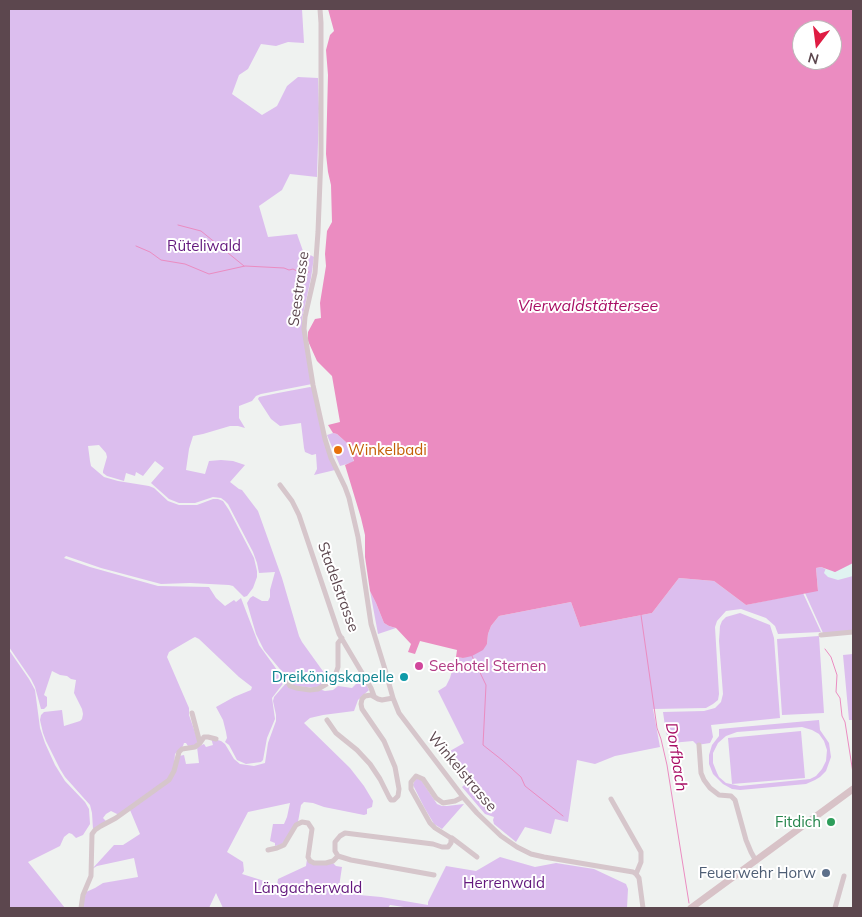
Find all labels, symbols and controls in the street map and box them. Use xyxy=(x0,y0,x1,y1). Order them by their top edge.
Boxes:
north arrow xyxy=(792,20,842,70)
text: N xyxy=(806,48,821,69)
park label: Rüteliwald xyxy=(167,237,241,255)
street label: Seestrasse xyxy=(285,250,313,328)
water label: Vierwaldstättersee xyxy=(518,296,658,316)
place label: Winkelbadi xyxy=(348,441,427,459)
marker: Winkelbadi xyxy=(332,444,344,456)
street label: Stadelstrasse xyxy=(313,540,363,634)
place label: Seehotel Sternen xyxy=(429,657,547,675)
marker: Seehotel Sternen xyxy=(413,660,425,672)
place label: Dreikönigskapelle xyxy=(272,668,394,686)
marker: Dreikönigskapelle xyxy=(398,671,410,683)
water label: Dorfbach xyxy=(661,721,691,793)
street label: Winkelstrasse xyxy=(424,729,500,815)
place label: Fitdich xyxy=(775,813,821,831)
marker: Fitdich xyxy=(825,816,837,828)
place label: Feuerwehr Horw xyxy=(699,864,816,882)
marker: Feuerwehr Horw xyxy=(820,867,832,879)
park label: Herrenwald xyxy=(463,874,545,892)
park label: Längacherwald xyxy=(254,879,362,897)

